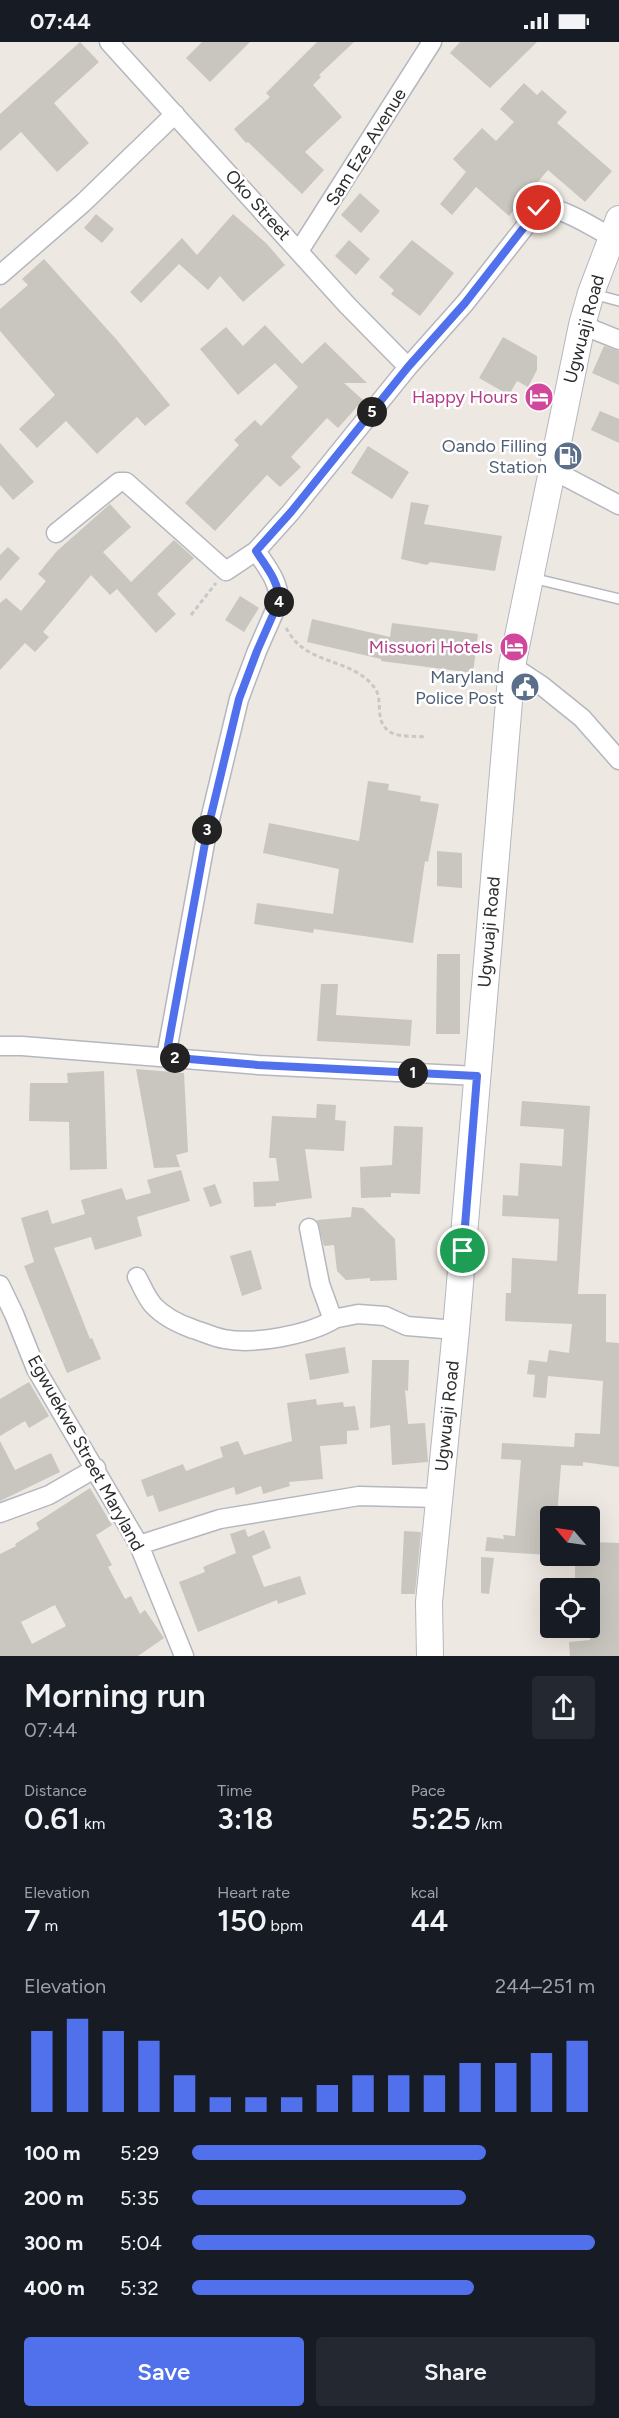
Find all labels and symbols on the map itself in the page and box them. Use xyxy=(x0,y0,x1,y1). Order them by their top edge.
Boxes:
street label: Sam Eze Avenue xyxy=(321,84,411,210)
street label: Oko Street xyxy=(220,165,296,245)
pin xyxy=(513,182,564,233)
street label: Ugwuaji Road xyxy=(559,272,609,386)
hotel icon: Happy Hours xyxy=(523,381,555,413)
place label: Happy Hours xyxy=(412,386,518,408)
pin: 5 xyxy=(357,397,387,427)
place label: Oando Filling Station xyxy=(442,435,547,478)
fuel station icon: Oando Filling Station xyxy=(552,440,584,472)
pin: 4 xyxy=(264,587,294,617)
hotel icon: Missuori Hotels xyxy=(498,631,530,663)
place label: Missuori Hotels xyxy=(369,636,493,658)
place label: Maryland Police Post xyxy=(415,666,504,709)
public building icon: Maryland Police Post xyxy=(509,671,541,703)
pin: 3 xyxy=(192,815,222,845)
street label: Ugwuaji Road xyxy=(473,875,505,989)
pin: 2 xyxy=(160,1043,190,1073)
pin: 1 xyxy=(398,1058,428,1088)
pin xyxy=(437,1225,488,1276)
street label: Egwuekwe Street Maryland xyxy=(23,1351,149,1555)
street label: Ugwuaji Road xyxy=(430,1359,464,1473)
north arrow xyxy=(540,1506,600,1566)

